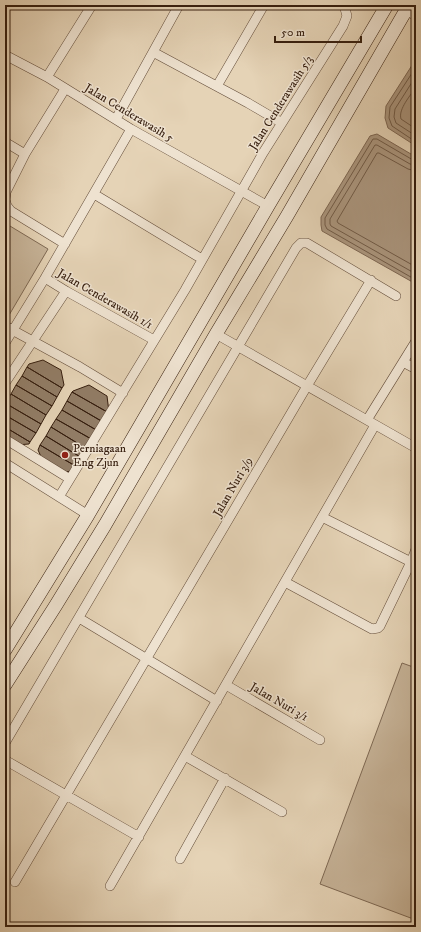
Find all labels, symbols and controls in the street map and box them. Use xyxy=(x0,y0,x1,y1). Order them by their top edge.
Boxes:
scale bar xyxy=(275,18,361,44)
text: 50 m xyxy=(281,25,305,40)
street label: Jalan Cenderawasih 5/3 xyxy=(245,53,316,154)
street label: Jalan Cenderawasih 5 xyxy=(81,80,176,146)
street label: Jalan Cenderawasih 1/1 xyxy=(54,265,155,332)
place label: Perniagaan Eng Zjun xyxy=(73,441,127,470)
marker: Perniagaan Eng Zjun xyxy=(60,450,70,460)
street label: Jalan Nuri 3/9 xyxy=(209,454,256,520)
street label: Jalan Nuri 3/1 xyxy=(246,679,311,725)

